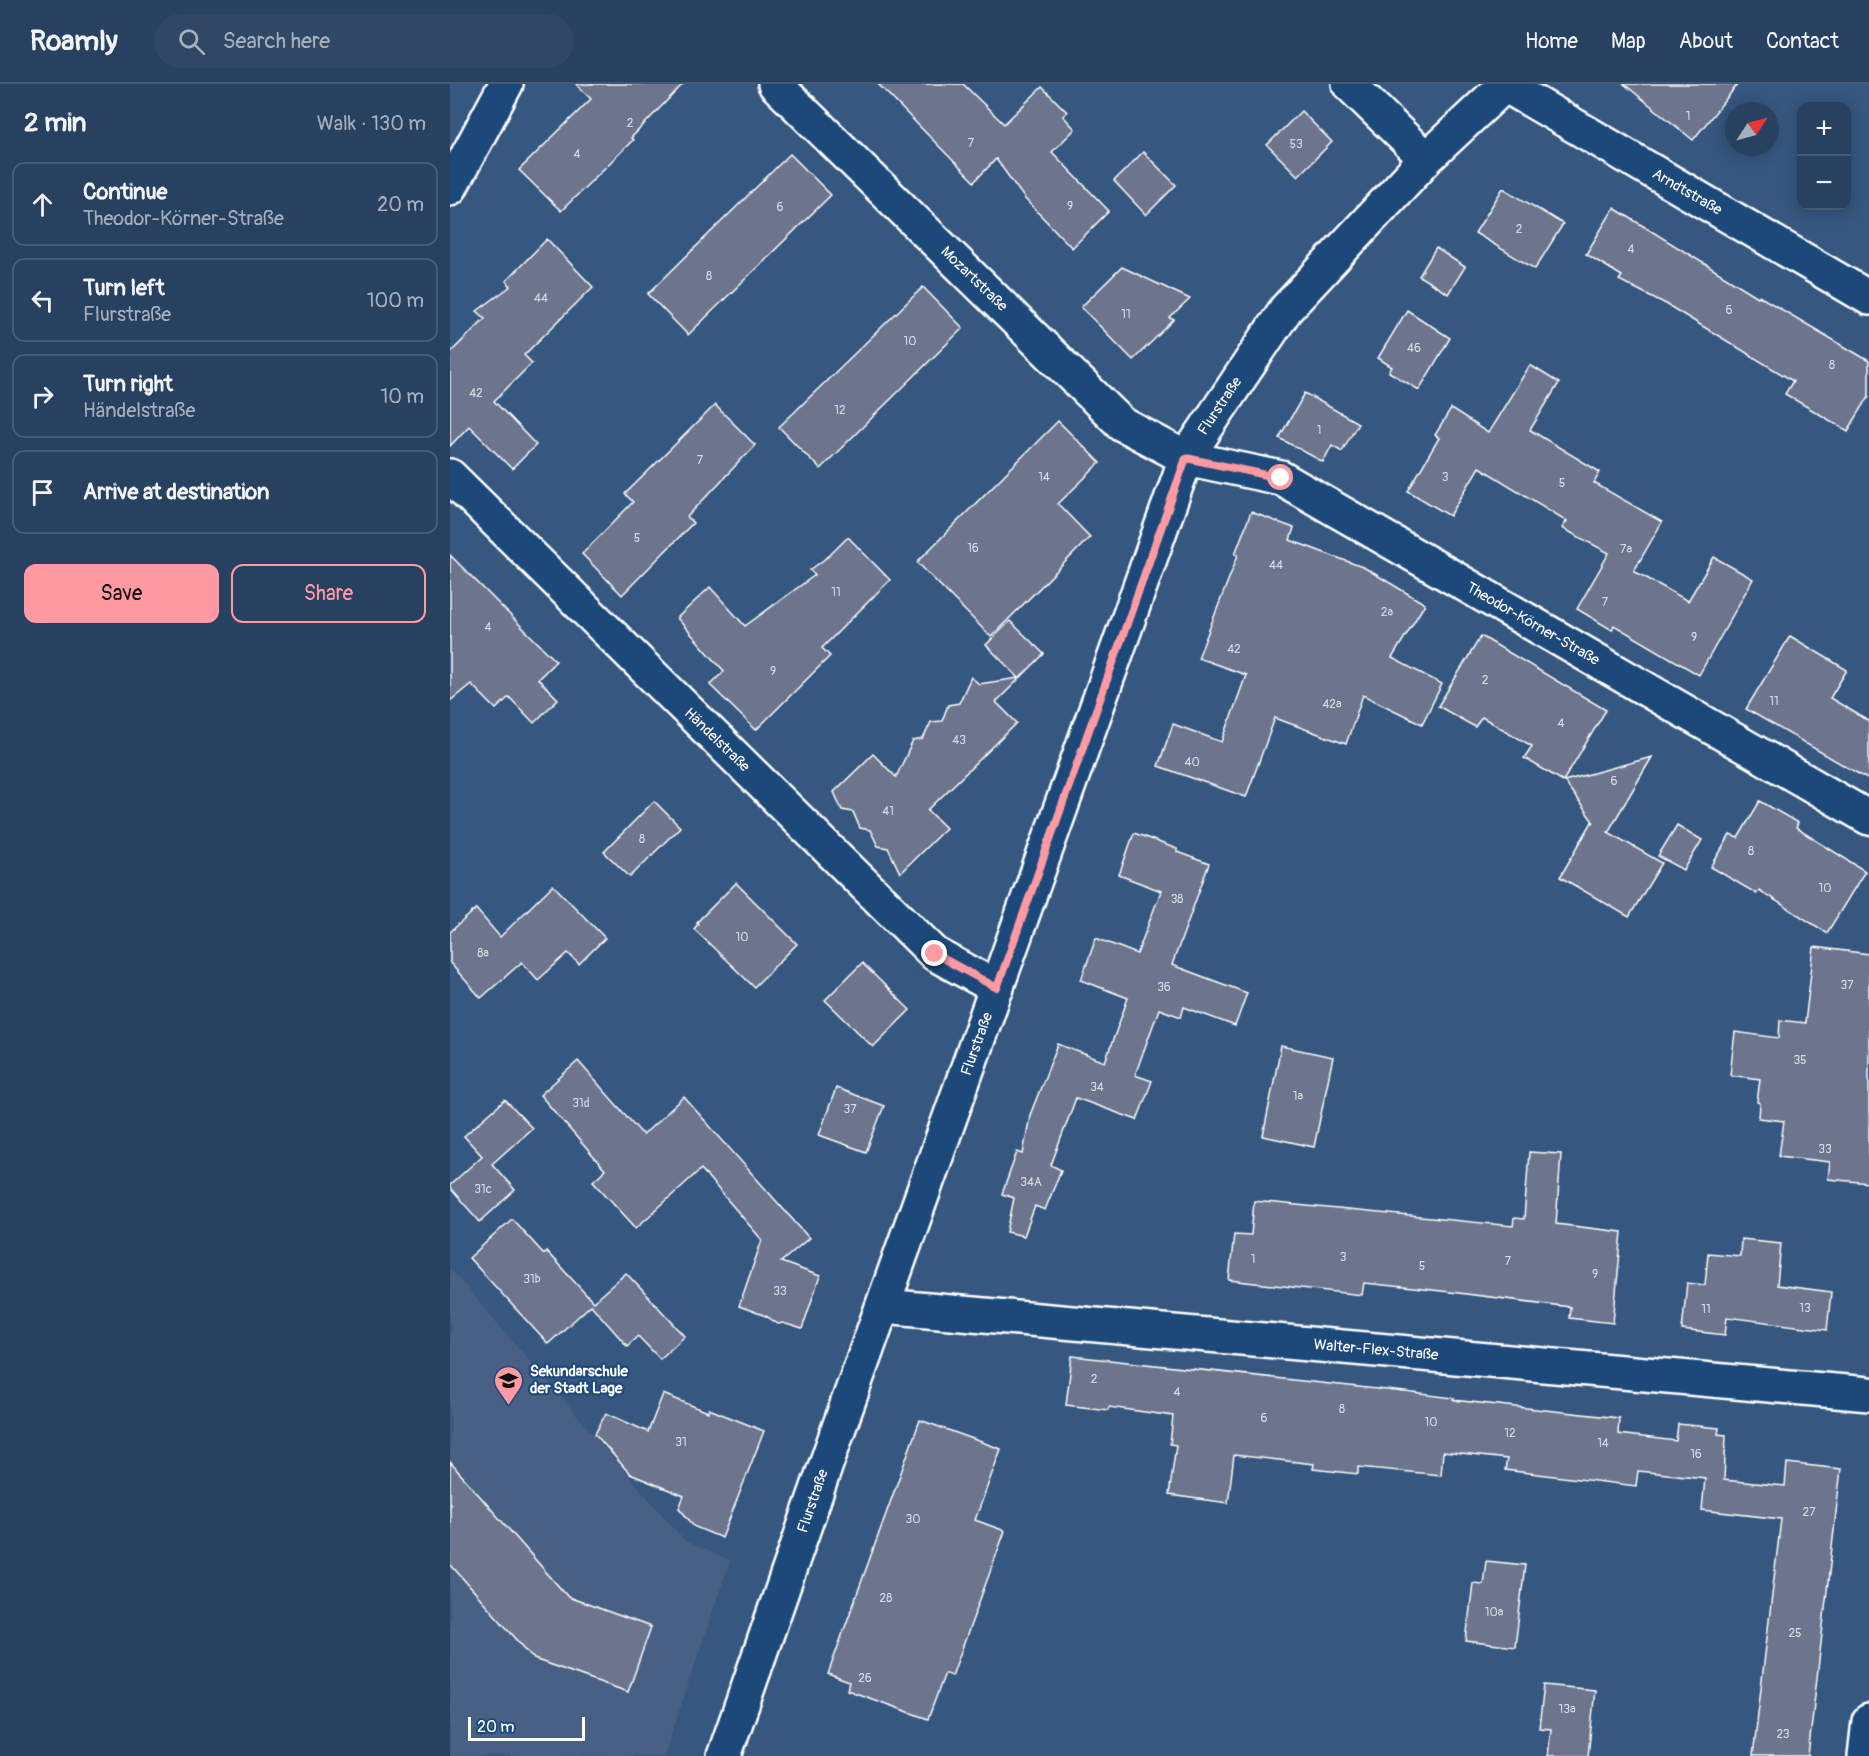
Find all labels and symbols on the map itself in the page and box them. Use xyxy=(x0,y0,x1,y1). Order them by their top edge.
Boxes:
north arrow xyxy=(1725,102,1779,156)
house number: 1 xyxy=(1686,109,1690,124)
house number: 2 xyxy=(627,116,634,131)
house number: 7 xyxy=(968,136,975,151)
house number: 53 xyxy=(1289,137,1303,152)
house number: 4 xyxy=(574,147,581,162)
street label: Arndtstraße xyxy=(1649,164,1726,220)
house number: 9 xyxy=(1067,199,1073,214)
house number: 6 xyxy=(777,200,784,215)
house number: 2 xyxy=(1516,222,1523,237)
street label: Mozartstraße xyxy=(937,242,1012,316)
house number: 4 xyxy=(1628,242,1635,257)
house number: 8 xyxy=(706,269,712,284)
house number: 44 xyxy=(534,291,548,306)
house number: 6 xyxy=(1726,303,1733,318)
house number: 11 xyxy=(1121,307,1131,322)
house number: 10 xyxy=(904,334,916,349)
house number: 46 xyxy=(1407,341,1421,356)
house number: 8 xyxy=(1829,358,1835,373)
street label: Flurstraße xyxy=(1194,373,1247,439)
house number: 42 xyxy=(469,386,483,401)
house number: 12 xyxy=(834,403,846,418)
house number: 1 xyxy=(1317,423,1321,438)
house number: 7 xyxy=(697,453,704,468)
route start xyxy=(1267,464,1293,490)
house number: 14 xyxy=(1038,470,1050,485)
house number: 3 xyxy=(1442,470,1449,485)
house number: 5 xyxy=(1559,476,1565,491)
house number: 5 xyxy=(634,531,640,546)
house number: 16 xyxy=(967,541,979,556)
house number: 7a xyxy=(1620,542,1632,557)
house number: 44 xyxy=(1269,558,1283,573)
street label: Theodor-Körner-Straße xyxy=(1463,578,1603,670)
house number: 11 xyxy=(831,585,841,600)
house number: 7 xyxy=(1602,595,1609,610)
house number: 2a xyxy=(1381,605,1394,620)
house number: 4 xyxy=(485,620,492,635)
house number: 9 xyxy=(1691,630,1697,645)
house number: 42 xyxy=(1227,642,1241,657)
house number: 9 xyxy=(770,664,776,679)
house number: 2 xyxy=(1482,673,1489,688)
house number: 11 xyxy=(1769,694,1779,709)
house number: 42a xyxy=(1322,697,1342,712)
street label: Händelstraße xyxy=(680,704,754,777)
house number: 4 xyxy=(1558,716,1565,731)
house number: 43 xyxy=(952,733,966,748)
house number: 40 xyxy=(1184,755,1200,770)
house number: 6 xyxy=(1611,774,1618,789)
house number: 41 xyxy=(882,804,894,819)
house number: 8 xyxy=(639,832,645,847)
house number: 8 xyxy=(1748,844,1754,859)
house number: 10 xyxy=(1819,881,1831,896)
house number: 38 xyxy=(1171,892,1183,907)
house number: 10 xyxy=(736,930,748,945)
route end xyxy=(921,940,947,966)
house number: 8a xyxy=(477,946,489,961)
house number: 37 xyxy=(1840,978,1854,993)
house number: 36 xyxy=(1157,980,1171,995)
street label: Flurstraße xyxy=(957,1009,997,1078)
house number: 35 xyxy=(1793,1053,1807,1068)
house number: 34 xyxy=(1090,1080,1104,1095)
house number: 1a xyxy=(1293,1089,1304,1104)
house number: 31d xyxy=(572,1096,590,1111)
house number: 37 xyxy=(843,1102,857,1117)
house number: 33 xyxy=(1818,1142,1832,1157)
house number: 34A xyxy=(1020,1175,1042,1190)
house number: 31c xyxy=(474,1182,492,1197)
house number: 3 xyxy=(1340,1250,1347,1265)
house number: 1 xyxy=(1251,1252,1255,1267)
house number: 7 xyxy=(1505,1254,1512,1269)
house number: 5 xyxy=(1419,1259,1425,1274)
house number: 9 xyxy=(1592,1267,1598,1282)
house number: 31b xyxy=(523,1272,541,1287)
house number: 33 xyxy=(773,1284,787,1299)
house number: 13 xyxy=(1799,1301,1811,1316)
house number: 11 xyxy=(1701,1302,1711,1317)
street label: Walter-Flex-Straße xyxy=(1313,1335,1440,1365)
place label: Sekundarschule der Stadt Lage xyxy=(530,1362,629,1398)
school or university icon: Sekundarschule der Stadt Lage xyxy=(493,1364,525,1406)
house number: 2 xyxy=(1091,1372,1098,1387)
house number: 4 xyxy=(1174,1385,1181,1400)
house number: 8 xyxy=(1339,1402,1345,1417)
house number: 6 xyxy=(1261,1411,1268,1426)
house number: 10 xyxy=(1425,1415,1437,1430)
house number: 12 xyxy=(1504,1426,1516,1441)
house number: 31 xyxy=(675,1435,687,1450)
house number: 14 xyxy=(1597,1436,1609,1451)
house number: 16 xyxy=(1690,1447,1702,1462)
street label: Flurstraße xyxy=(793,1466,833,1535)
house number: 27 xyxy=(1802,1505,1816,1520)
house number: 30 xyxy=(906,1512,920,1527)
house number: 28 xyxy=(880,1591,892,1606)
house number: 10a xyxy=(1485,1605,1504,1620)
house number: 25 xyxy=(1788,1626,1802,1641)
house number: 26 xyxy=(858,1671,872,1686)
house number: 13a xyxy=(1559,1702,1576,1717)
scale bar xyxy=(468,1714,585,1742)
house number: 23 xyxy=(1776,1727,1790,1742)

